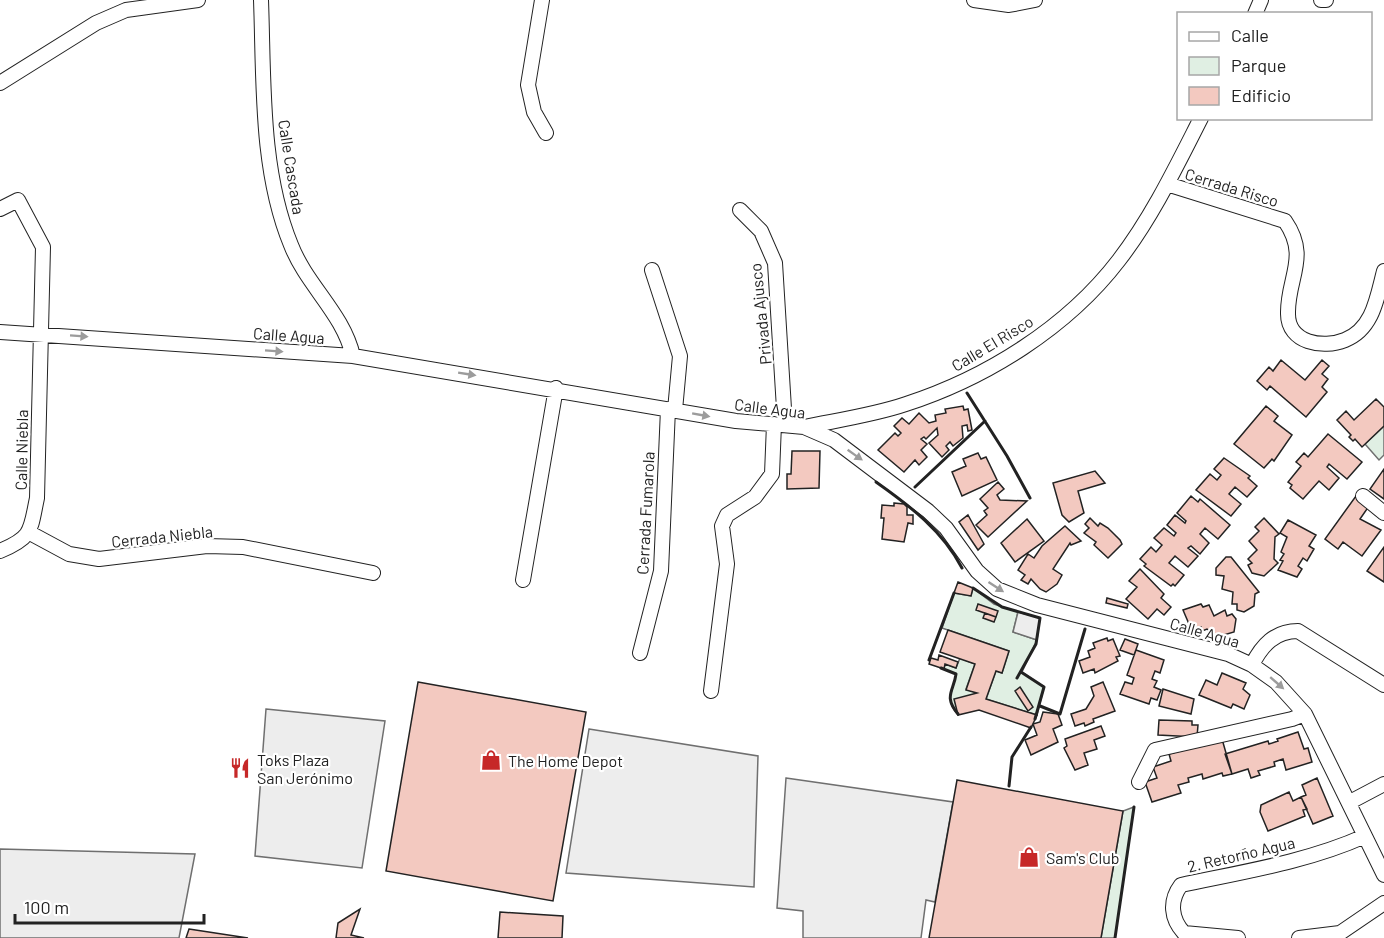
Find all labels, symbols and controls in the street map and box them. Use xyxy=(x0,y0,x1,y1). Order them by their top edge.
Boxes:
legend xyxy=(1177,12,1372,120)
text: Calle xyxy=(1231,24,1269,46)
text: Parque xyxy=(1231,54,1286,76)
text: Edificio xyxy=(1231,84,1291,106)
street label: Calle Cascada xyxy=(275,118,309,216)
street label: Cerrada Risco xyxy=(1183,164,1281,210)
street label: Privada Ajusco xyxy=(745,262,775,366)
street label: Calle El Risco xyxy=(948,311,1036,375)
street label: Calle Agua xyxy=(253,323,325,347)
one-way arrow xyxy=(70,331,89,341)
one-way arrow xyxy=(264,346,283,356)
one-way arrow xyxy=(458,370,477,379)
street label: Calle Agua xyxy=(733,394,807,422)
street label: Calle Niebla xyxy=(11,409,31,491)
one-way arrow xyxy=(691,411,710,420)
one-way arrow xyxy=(847,449,863,461)
street label: Cerrada Fumarola xyxy=(632,451,658,575)
street label: Cerrada Niebla xyxy=(110,521,214,551)
one-way arrow xyxy=(988,582,1004,593)
street label: Calle Agua xyxy=(1168,613,1242,651)
one-way arrow xyxy=(1269,677,1285,690)
shop icon: The Home Depot xyxy=(479,748,503,772)
place label: Toks Plaza San Jerónimo xyxy=(257,750,353,787)
place label: The Home Depot xyxy=(508,751,623,770)
restaurant icon: Toks Plaza San Jerónimo xyxy=(228,756,252,780)
street label: 2. Retorno Agua xyxy=(1185,832,1297,876)
shop icon: Sam's Club xyxy=(1017,845,1041,869)
place label: Sam's Club xyxy=(1046,848,1120,867)
scale bar xyxy=(15,887,204,925)
text: 100 m xyxy=(24,896,69,918)

